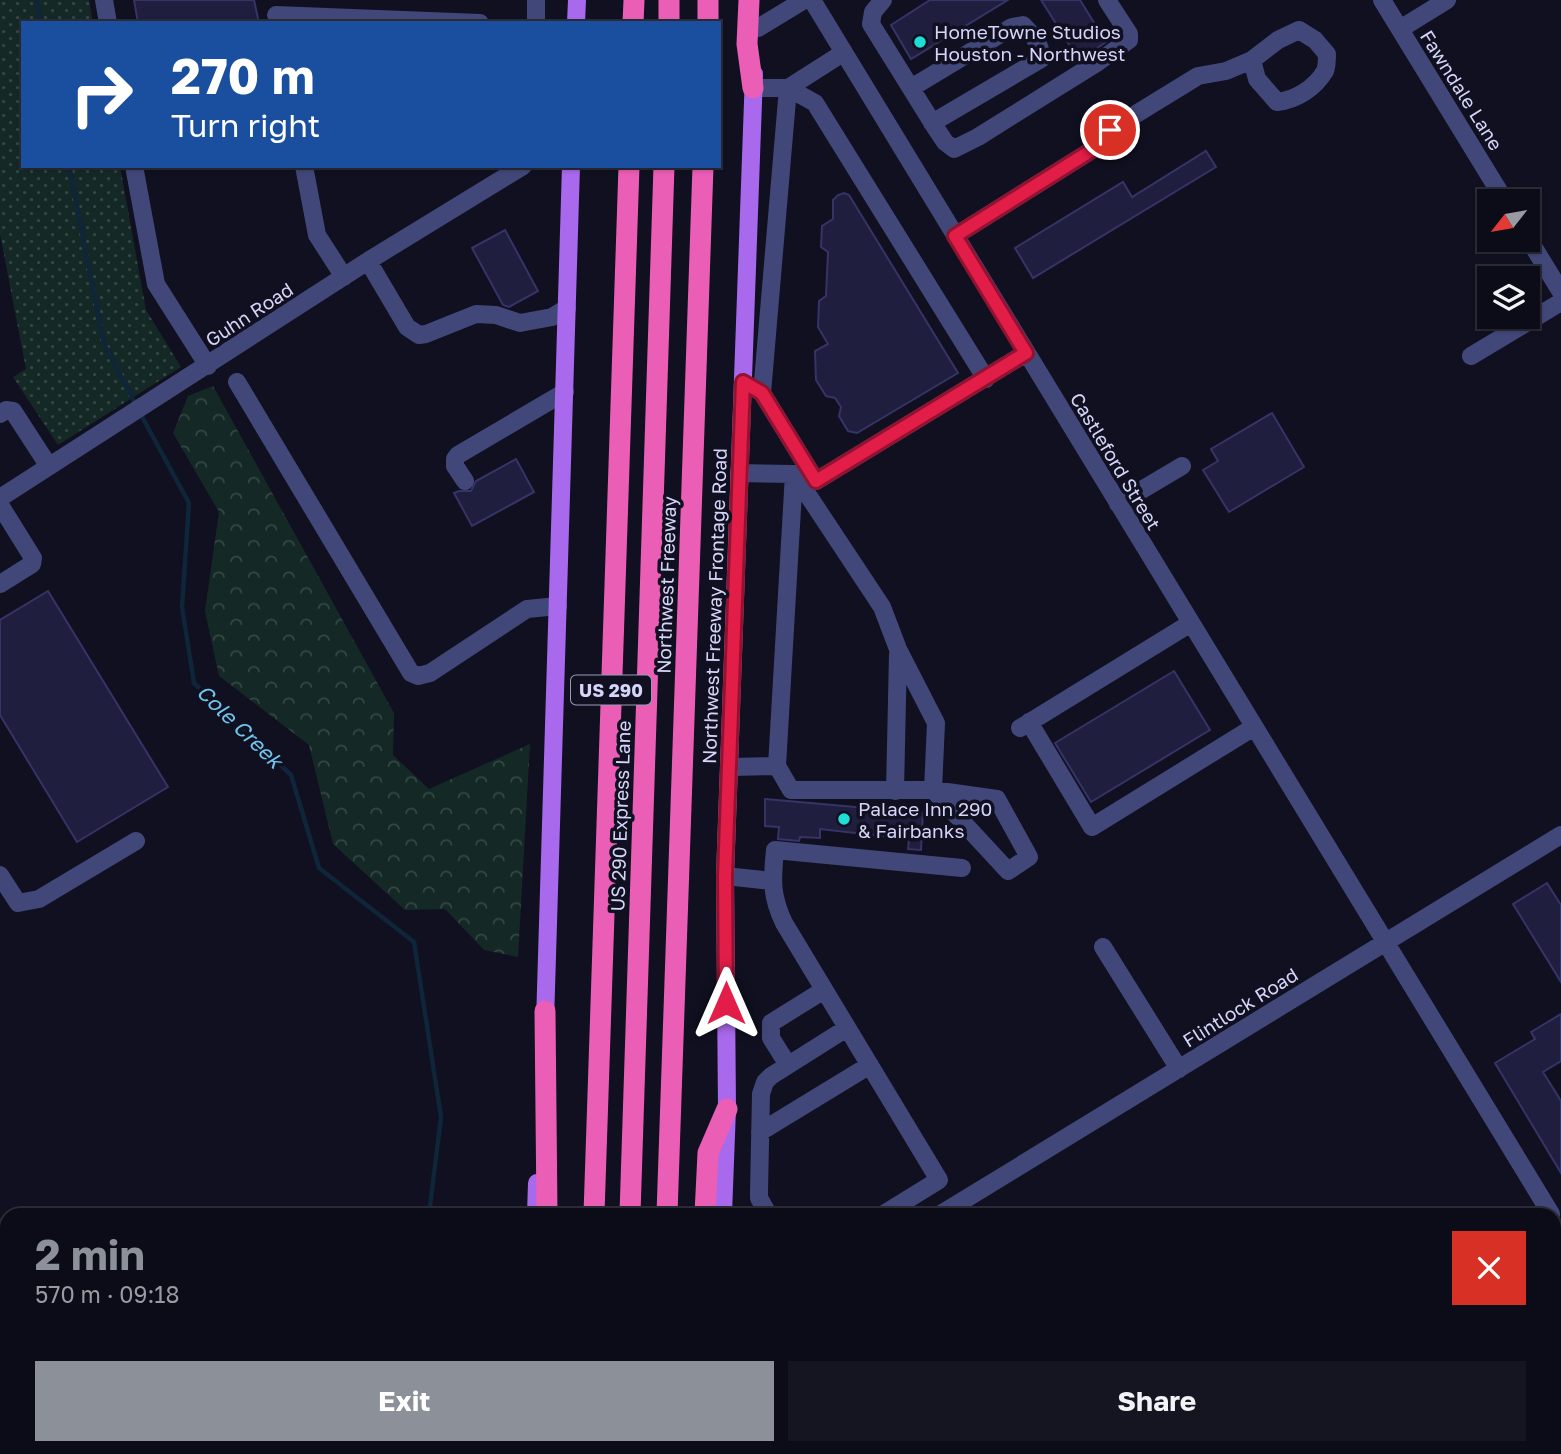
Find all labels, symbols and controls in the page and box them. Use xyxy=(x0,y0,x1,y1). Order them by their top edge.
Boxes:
place label: HomeTowne Studios Houston - Northwest xyxy=(934,20,1125,65)
street label: Fawndale Lane xyxy=(1416,26,1508,154)
marker: HomeTowne Studios Houston - Northwest xyxy=(912,34,928,50)
text: 270 m xyxy=(171,46,315,105)
icon: right xyxy=(56,49,147,140)
pin xyxy=(1080,100,1140,160)
text: Turn right xyxy=(171,106,320,144)
icon: arrive xyxy=(1091,111,1129,149)
north arrow xyxy=(1477,189,1540,252)
map controls xyxy=(1477,189,1540,329)
button: layers xyxy=(1477,266,1540,329)
street label: Guhn Road xyxy=(201,277,297,351)
street label: Castleford Street xyxy=(1066,388,1166,534)
street label: Northwest Freeway Frontage Road xyxy=(697,448,731,764)
street label: Northwest Freeway xyxy=(651,495,681,674)
road number: US 290 xyxy=(571,676,651,704)
water label: Cole Creek xyxy=(192,679,290,775)
street label: US 290 Express Lane xyxy=(605,720,635,912)
place label: Palace Inn 290 & Fairbanks xyxy=(858,797,992,842)
marker: Palace Inn 290 & Fairbanks xyxy=(836,811,852,827)
street label: Flintlock Road xyxy=(1178,962,1302,1052)
position arrow xyxy=(689,966,763,1040)
text: 2 min xyxy=(35,1229,145,1279)
button: close xyxy=(1452,1231,1526,1305)
text: 570 m · 09:18 xyxy=(35,1280,180,1308)
button: Exit xyxy=(35,1361,774,1441)
button: Share xyxy=(788,1361,1526,1441)

